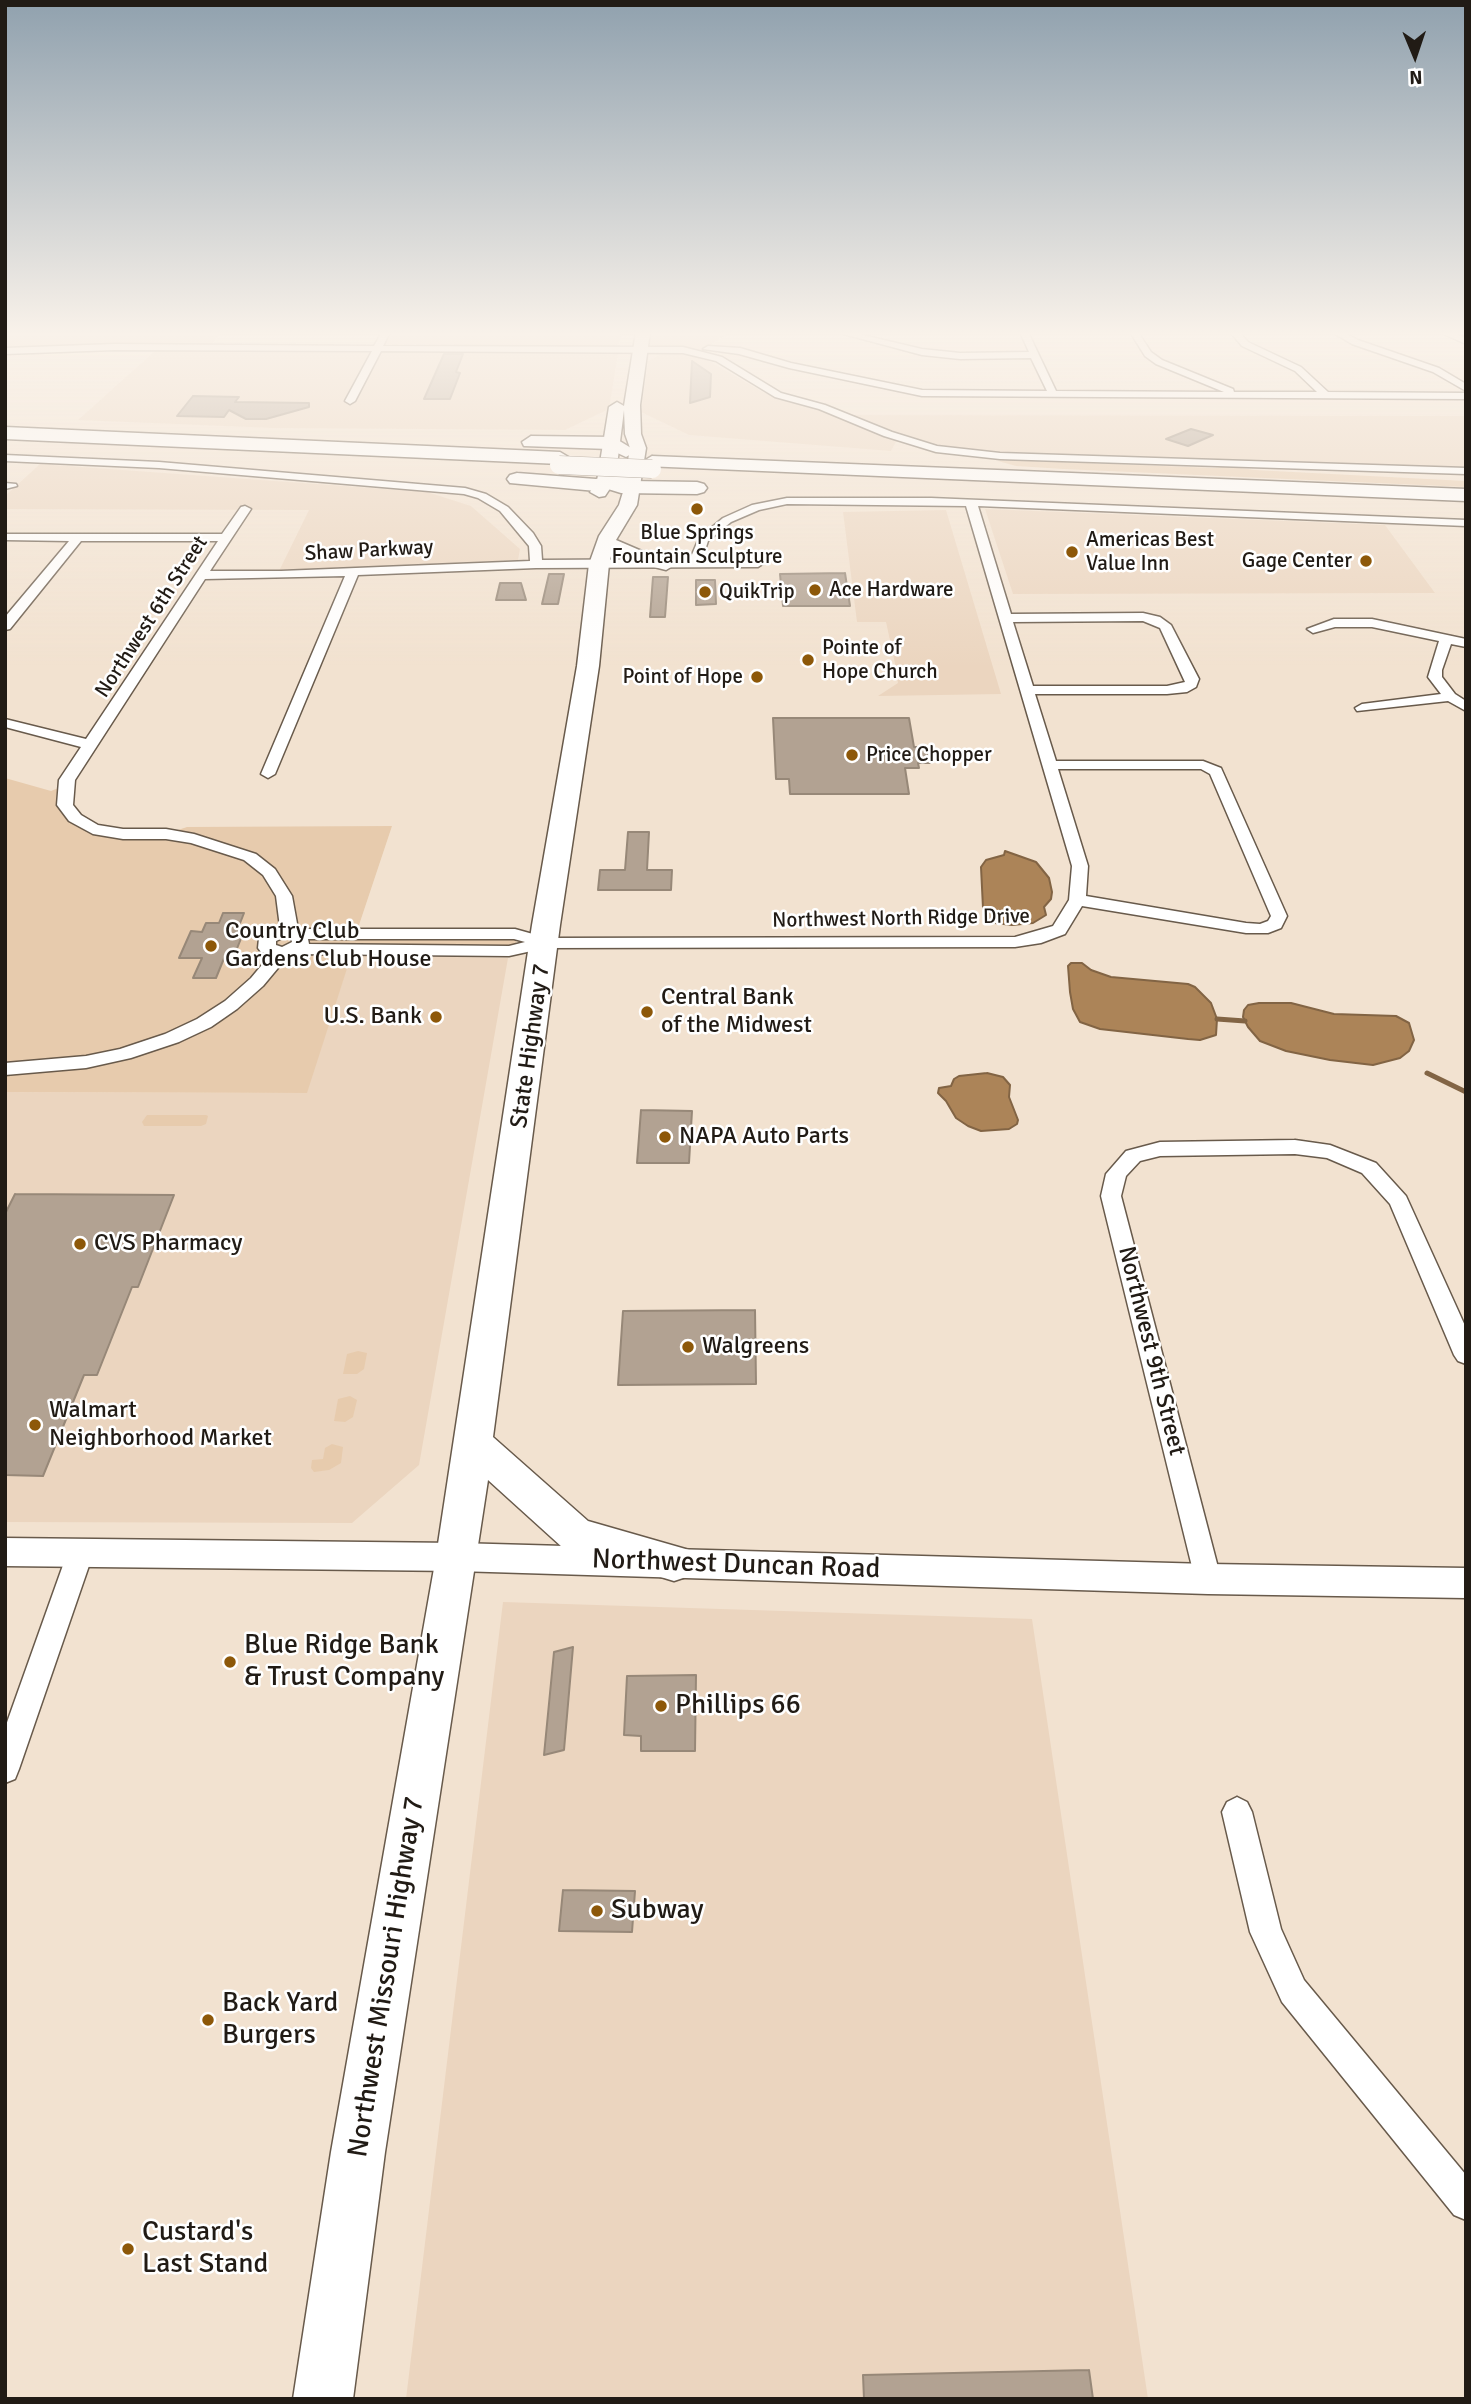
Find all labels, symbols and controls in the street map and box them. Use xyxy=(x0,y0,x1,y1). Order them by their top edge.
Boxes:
north arrow xyxy=(1380,21,1450,91)
text: N xyxy=(1409,65,1423,89)
marker: Blue Springs Fountain Sculpture xyxy=(689,501,705,517)
place label: Blue Springs Fountain Sculpture xyxy=(611,520,783,570)
place label: Americas Best Value Inn xyxy=(1086,527,1214,577)
street label: Northwest 6th Street xyxy=(90,531,214,703)
street label: Shaw Parkway xyxy=(304,535,434,567)
marker: Americas Best Value Inn xyxy=(1064,544,1080,560)
place label: Gage Center xyxy=(1242,548,1352,574)
marker: Gage Center xyxy=(1358,553,1374,569)
place label: Ace Hardware xyxy=(829,577,953,603)
place label: QuikTrip xyxy=(719,579,795,605)
marker: Ace Hardware xyxy=(807,582,823,598)
marker: QuikTrip xyxy=(697,584,713,600)
place label: Pointe of Hope Church xyxy=(822,635,938,685)
marker: Pointe of Hope Church xyxy=(800,652,816,668)
place label: Point of Hope xyxy=(622,664,743,690)
marker: Point of Hope xyxy=(749,669,765,685)
place label: Price Chopper xyxy=(866,742,992,768)
marker: Price Chopper xyxy=(844,747,860,763)
street label: Northwest North Ridge Drive xyxy=(772,904,1030,934)
place label: Country Club Gardens Club House xyxy=(225,918,431,974)
marker: Country Club Gardens Club House xyxy=(203,938,219,954)
street label: State Highway 7 xyxy=(505,962,557,1130)
place label: Central Bank of the Midwest xyxy=(661,984,812,1040)
place label: U.S. Bank xyxy=(323,1003,422,1031)
marker: Central Bank of the Midwest xyxy=(639,1004,655,1020)
marker: U.S. Bank xyxy=(428,1009,444,1025)
place label: NAPA Auto Parts xyxy=(679,1123,849,1151)
marker: NAPA Auto Parts xyxy=(657,1129,673,1145)
place label: CVS Pharmacy xyxy=(94,1230,243,1258)
marker: CVS Pharmacy xyxy=(72,1236,88,1252)
street label: Northwest 9th Street xyxy=(1111,1243,1191,1459)
place label: Walgreens xyxy=(702,1333,809,1361)
marker: Walgreens xyxy=(680,1339,696,1355)
place label: Walmart Neighborhood Market xyxy=(49,1397,272,1453)
marker: Walmart Neighborhood Market xyxy=(27,1417,43,1433)
street label: Northwest Duncan Road xyxy=(591,1543,881,1587)
place label: Blue Ridge Bank & Trust Company xyxy=(244,1629,444,1695)
marker: Blue Ridge Bank & Trust Company xyxy=(222,1654,238,1670)
place label: Phillips 66 xyxy=(675,1689,801,1723)
marker: Phillips 66 xyxy=(653,1698,669,1714)
street label: Northwest Missouri Highway 7 xyxy=(342,1794,432,2160)
place label: Subway xyxy=(611,1894,704,1928)
marker: Subway xyxy=(589,1903,605,1919)
place label: Back Yard Burgers xyxy=(222,1987,338,2053)
marker: Back Yard Burgers xyxy=(200,2012,216,2028)
place label: Custard's Last Stand xyxy=(142,2216,268,2282)
marker: Custard's Last Stand xyxy=(120,2241,136,2257)

